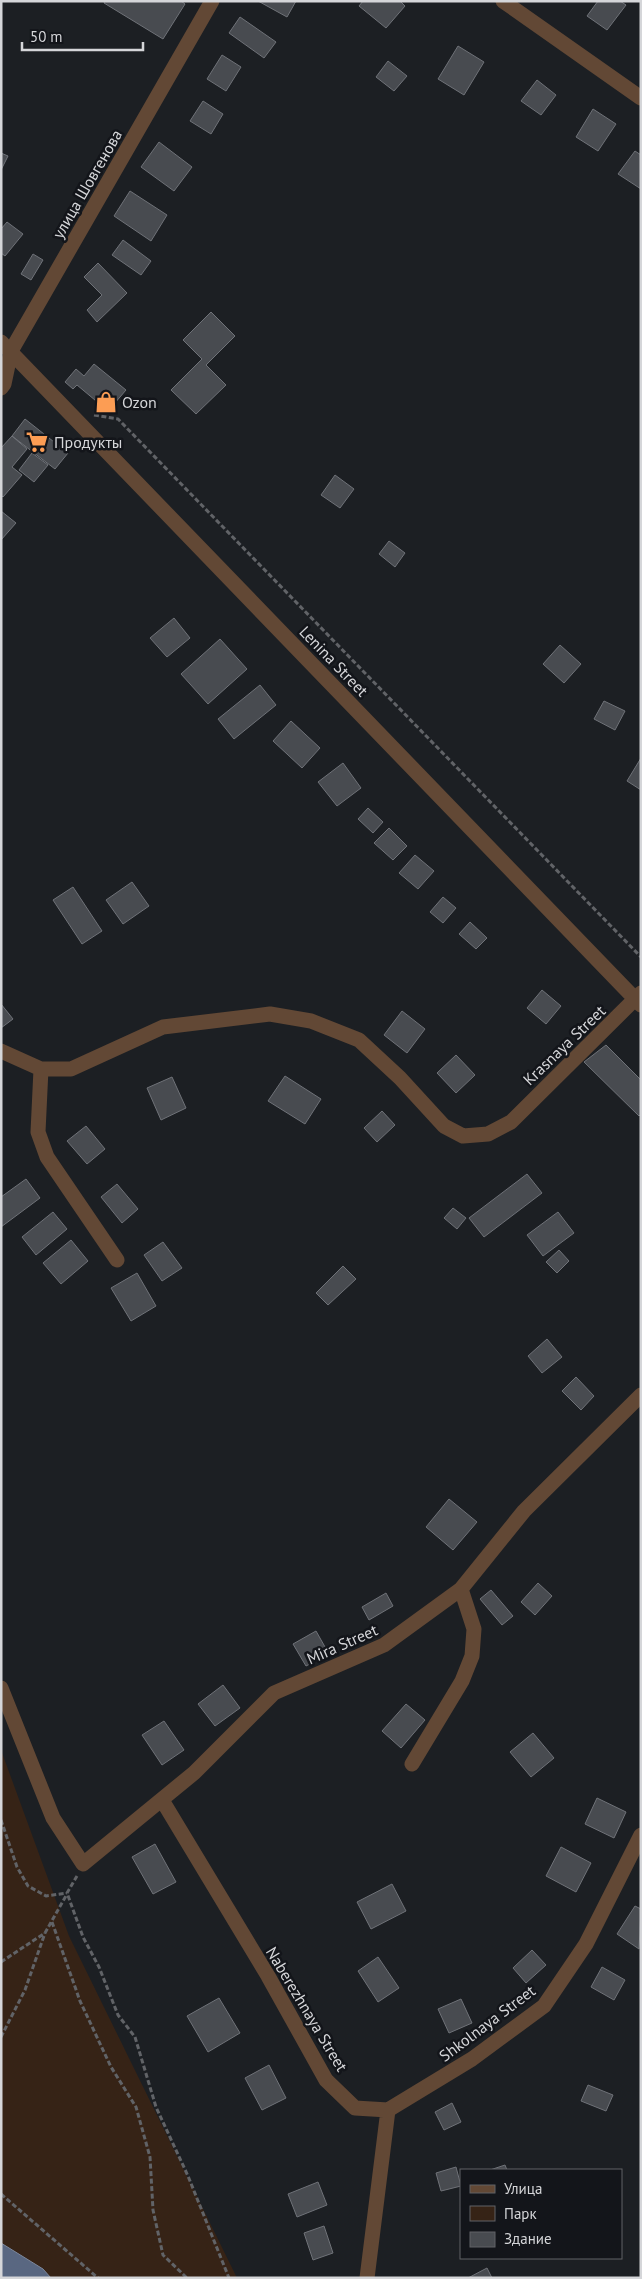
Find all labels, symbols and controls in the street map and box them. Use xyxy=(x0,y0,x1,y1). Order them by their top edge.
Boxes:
scale bar xyxy=(22,20,144,52)
text: 50 m xyxy=(30,27,63,46)
street label: улица Шовгенова xyxy=(48,126,126,242)
shop icon: Ozon xyxy=(93,389,119,415)
place label: Ozon xyxy=(122,392,157,412)
supermarket icon: Продукты xyxy=(24,429,50,455)
place label: Продукты xyxy=(54,432,122,452)
street label: Lenina Street xyxy=(295,622,373,701)
street label: Krasnaya Street xyxy=(519,1000,610,1089)
street label: Mira Street xyxy=(303,1619,381,1668)
street label: Naberezhnaya Street xyxy=(262,1943,352,2075)
street label: Shkolnaya Street xyxy=(435,1980,539,2066)
legend xyxy=(460,2169,622,2259)
text: Улица xyxy=(504,2179,542,2198)
text: Парк xyxy=(504,2204,537,2223)
text: Здание xyxy=(504,2229,552,2248)

